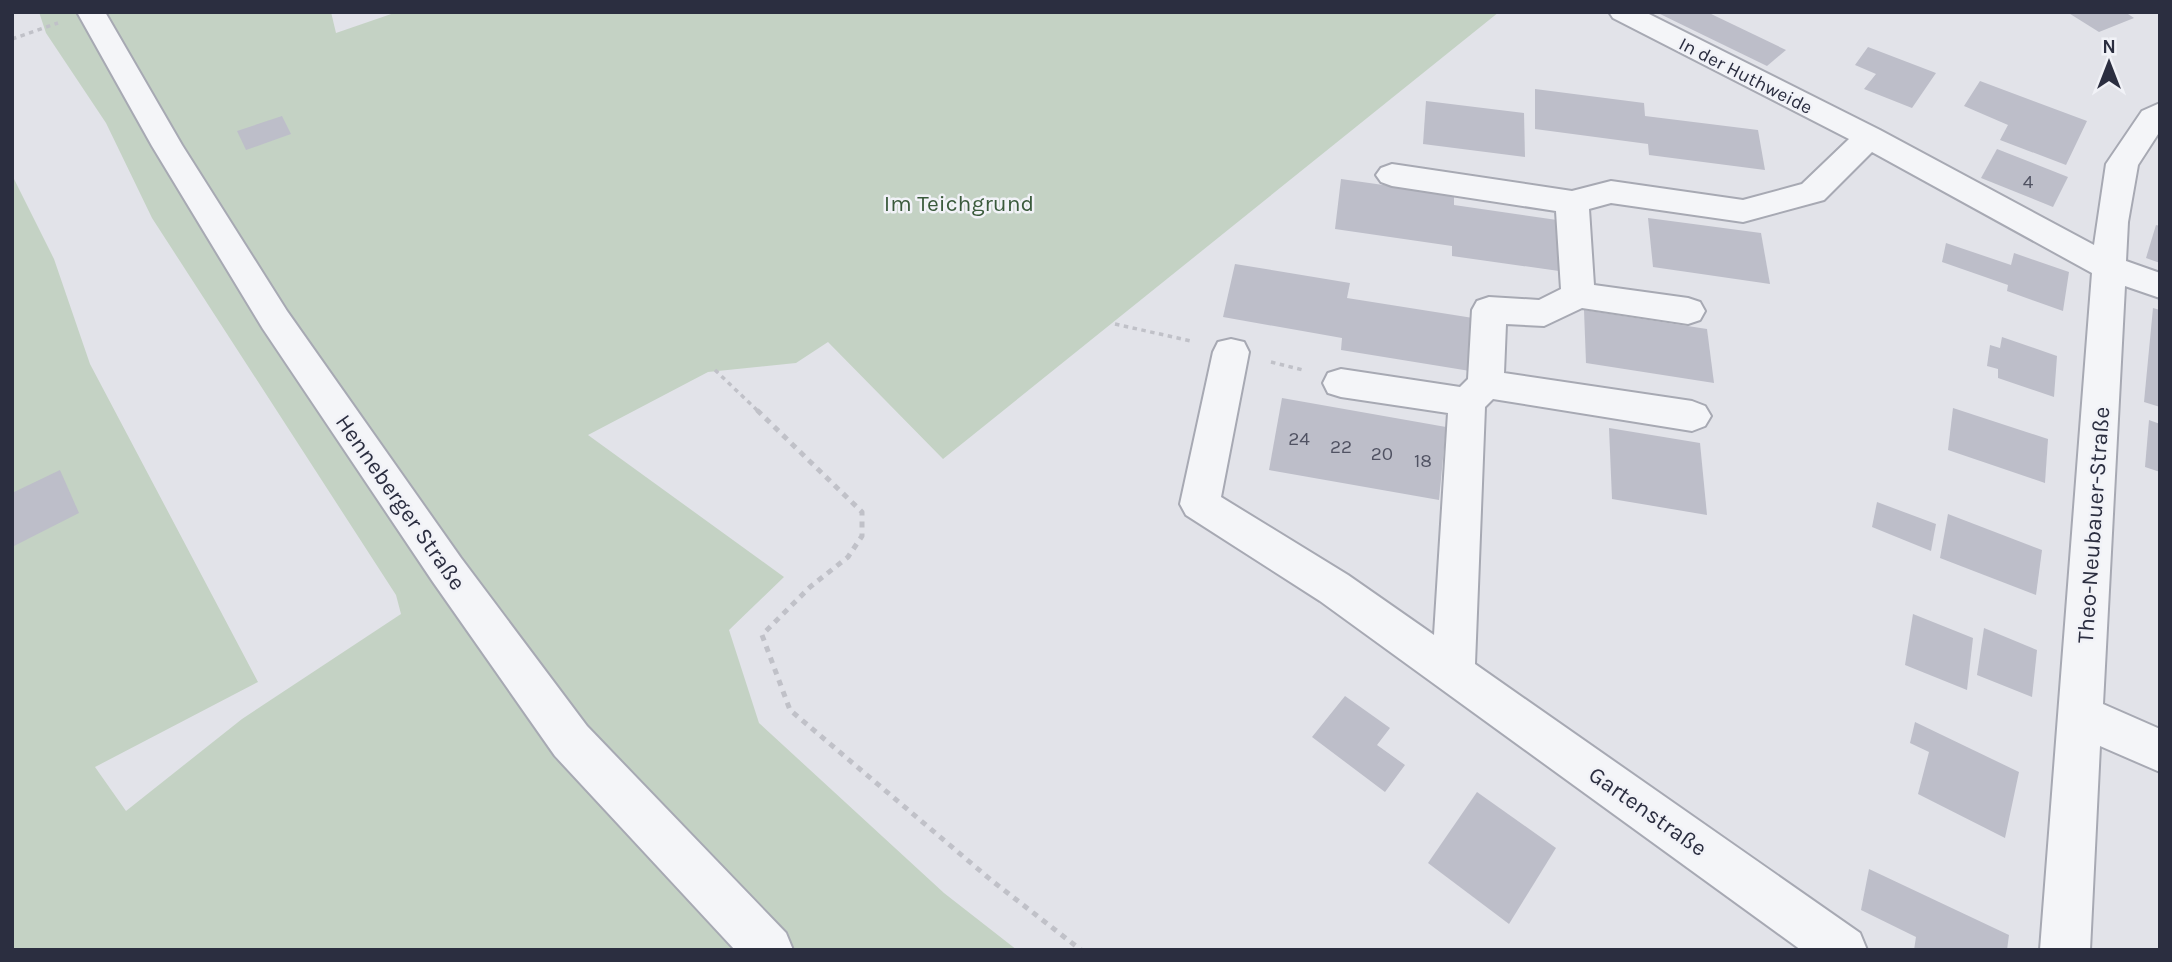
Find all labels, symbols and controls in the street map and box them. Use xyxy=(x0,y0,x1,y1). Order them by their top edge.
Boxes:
north arrow xyxy=(2074,28,2144,98)
street label: In der Huthweide xyxy=(1675,33,1816,119)
text: N xyxy=(2102,36,2116,58)
house number: 4 xyxy=(2023,171,2034,193)
park label: Im Teichgrund xyxy=(884,190,1034,217)
street label: Theo-Neubauer-Straße xyxy=(2072,406,2115,644)
street label: Henneberger Straße xyxy=(330,409,471,595)
house number: 24 xyxy=(1288,428,1310,450)
house number: 22 xyxy=(1330,436,1352,458)
house number: 20 xyxy=(1371,443,1393,465)
house number: 18 xyxy=(1414,450,1432,472)
street label: Gartenstraße xyxy=(1584,761,1712,862)

